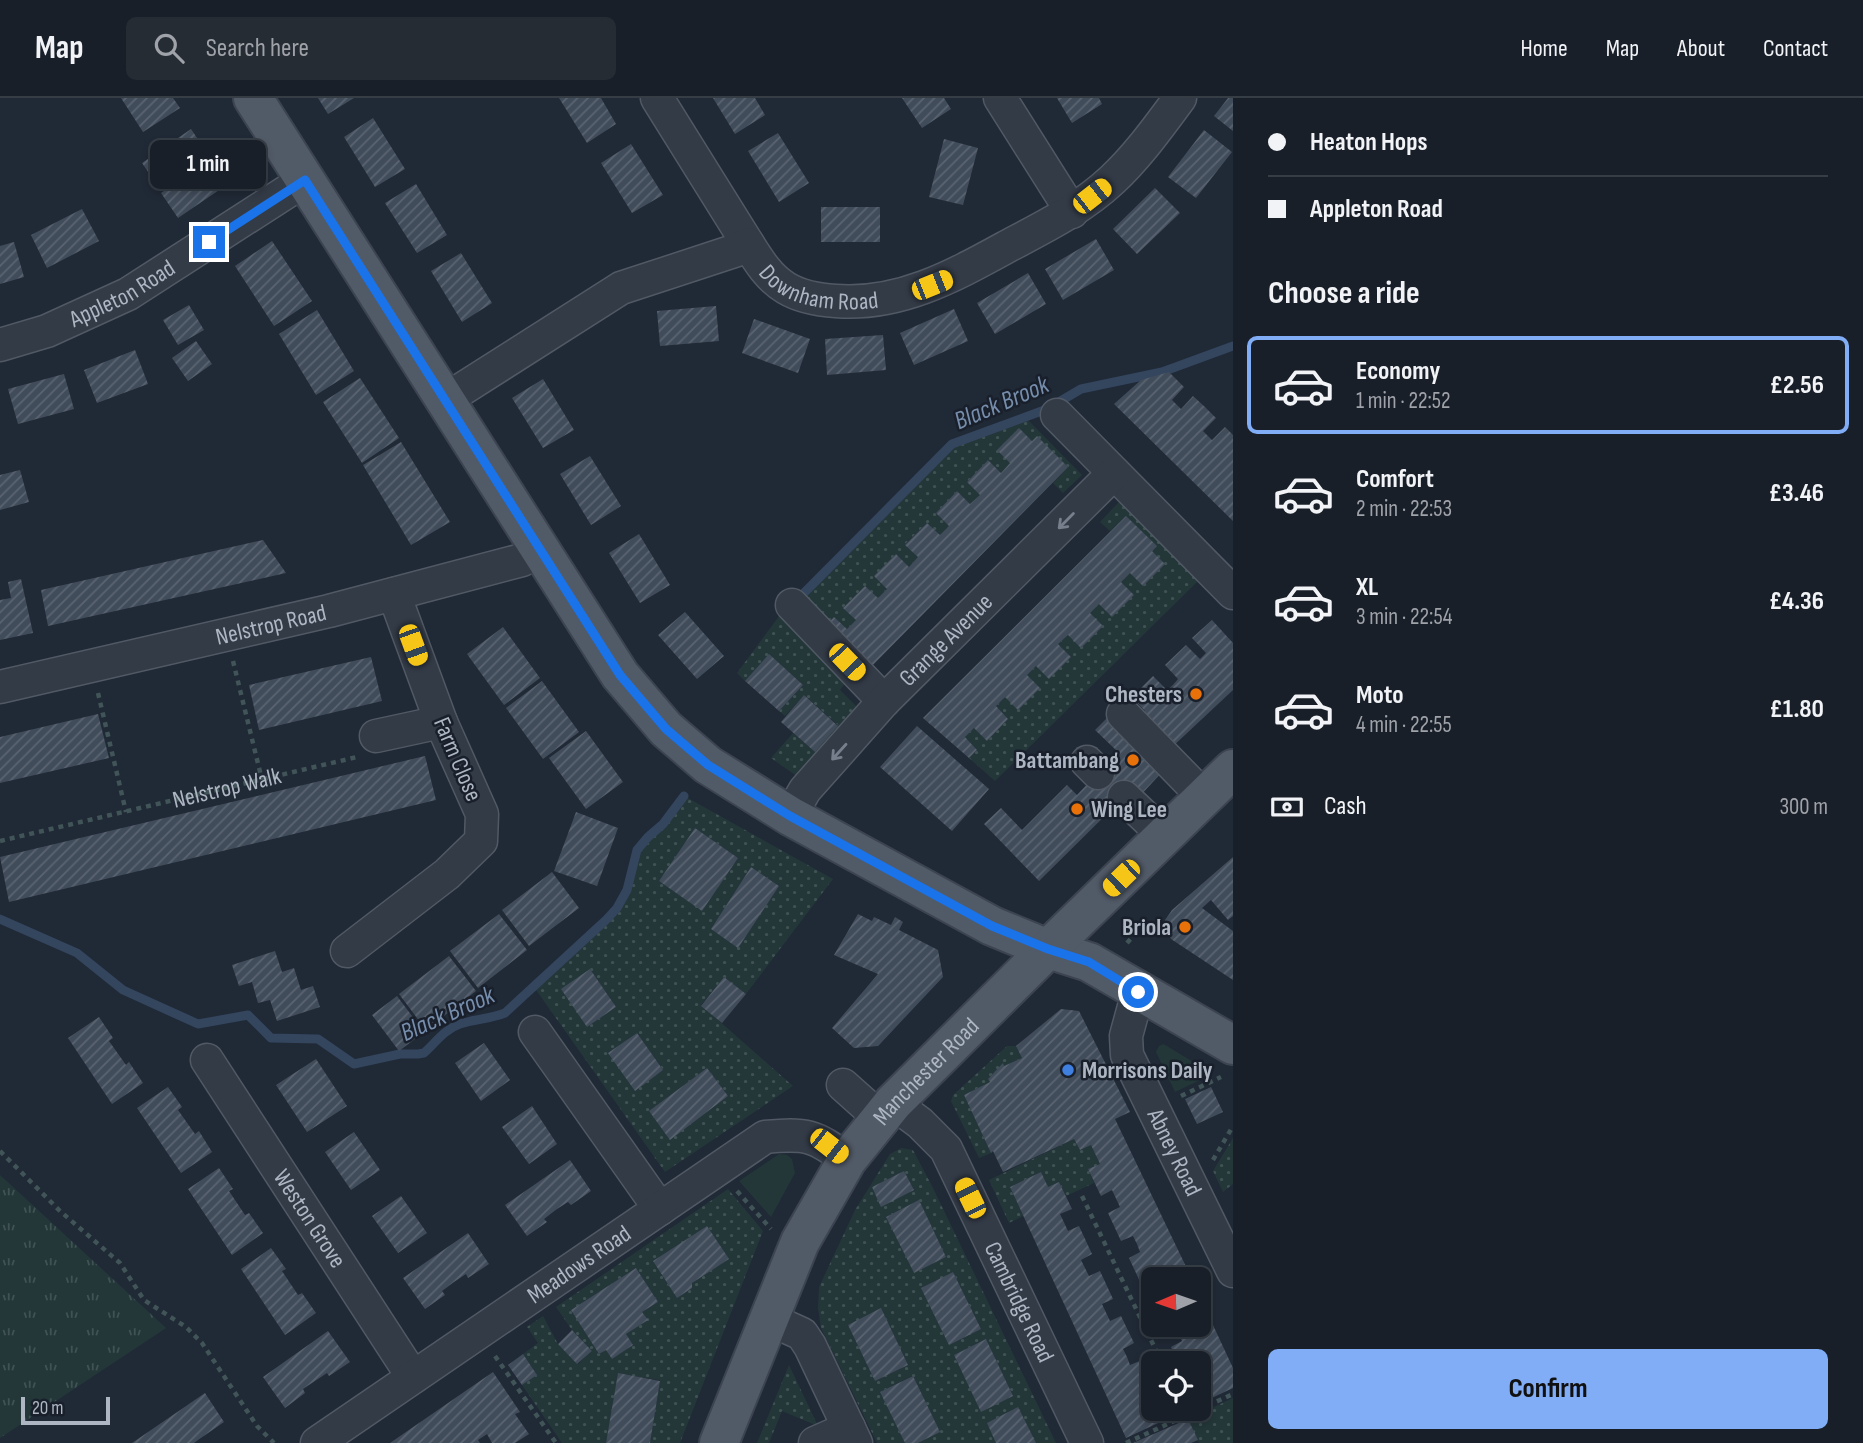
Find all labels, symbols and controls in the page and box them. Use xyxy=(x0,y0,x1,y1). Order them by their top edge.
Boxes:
search box xyxy=(126,17,616,80)
text: Map xyxy=(35,28,84,68)
icon: search xyxy=(150,29,188,67)
text: Search here xyxy=(206,33,309,64)
text: Home xyxy=(1520,34,1568,63)
text: Map xyxy=(1606,34,1639,63)
text: About xyxy=(1677,34,1725,63)
text: Contact xyxy=(1763,34,1828,63)
text: Heaton Hops xyxy=(1310,127,1427,158)
callout: 1 min xyxy=(151,141,267,190)
text: 1 min xyxy=(187,150,229,178)
car xyxy=(1069,175,1116,217)
text: Appleton Road xyxy=(1310,194,1443,225)
route end xyxy=(193,226,225,258)
street label: Appleton Road xyxy=(64,254,181,334)
street label: Downham Road xyxy=(753,259,880,317)
car xyxy=(909,267,956,303)
text: Choose a ride xyxy=(1268,274,1420,313)
icon: car xyxy=(1272,354,1335,417)
text: Economy xyxy=(1356,356,1440,387)
water label: Black Brook xyxy=(950,369,1055,437)
text: £2.56 xyxy=(1770,370,1824,401)
text: 1 min · 22:52 xyxy=(1356,387,1451,415)
icon: car xyxy=(1272,462,1335,525)
text: Comfort xyxy=(1356,464,1434,495)
text: £3.46 xyxy=(1769,478,1824,509)
text: 2 min · 22:53 xyxy=(1356,495,1452,523)
one-way arrow xyxy=(1057,513,1074,530)
icon: car xyxy=(1272,570,1335,633)
text: XL xyxy=(1356,572,1378,603)
text: £4.36 xyxy=(1769,586,1824,617)
street label: Grange Avenue xyxy=(893,588,999,693)
street label: Nelstrop Road xyxy=(213,598,329,652)
text: 3 min · 22:54 xyxy=(1356,603,1452,631)
car xyxy=(396,622,431,668)
car xyxy=(825,640,870,684)
icon: car xyxy=(1272,678,1335,741)
place label: Chesters xyxy=(1105,680,1182,709)
text: Moto xyxy=(1356,680,1404,711)
marker: Chesters xyxy=(1188,686,1204,702)
text: £1.80 xyxy=(1769,694,1824,725)
text: 4 min · 22:55 xyxy=(1356,711,1452,739)
street label: Farm Close xyxy=(427,713,488,806)
one-way arrow xyxy=(831,743,847,761)
place label: Battambang xyxy=(1015,746,1119,775)
marker: Battambang xyxy=(1125,752,1141,768)
street label: Nelstrop Walk xyxy=(170,761,284,815)
icon: cash xyxy=(1268,788,1306,826)
text: Cash xyxy=(1324,791,1367,822)
text: 300 m xyxy=(1779,793,1828,821)
place label: Wing Lee xyxy=(1091,795,1167,824)
marker: Wing Lee xyxy=(1069,801,1085,817)
car xyxy=(1099,856,1144,900)
place label: Briola xyxy=(1122,913,1171,942)
marker: Briola xyxy=(1177,919,1193,935)
route start xyxy=(1122,976,1154,1008)
water label: Black Brook xyxy=(396,979,501,1049)
street label: Manchester Road xyxy=(867,1012,985,1131)
place label: Morrisons Daily xyxy=(1082,1056,1213,1085)
marker: Morrisons Daily xyxy=(1060,1062,1076,1078)
street label: Abney Road xyxy=(1140,1103,1208,1201)
car xyxy=(806,1125,853,1167)
street label: Weston Grove xyxy=(267,1164,352,1274)
car xyxy=(952,1175,989,1221)
street label: Meadows Road xyxy=(522,1219,636,1310)
street label: Cambridge Road xyxy=(978,1237,1060,1367)
north arrow xyxy=(1141,1267,1211,1337)
map controls xyxy=(1141,1267,1211,1421)
button: Confirm xyxy=(1268,1349,1828,1429)
button: locate xyxy=(1141,1351,1211,1421)
scale bar xyxy=(21,1394,110,1426)
text: 20 m xyxy=(32,1397,64,1420)

